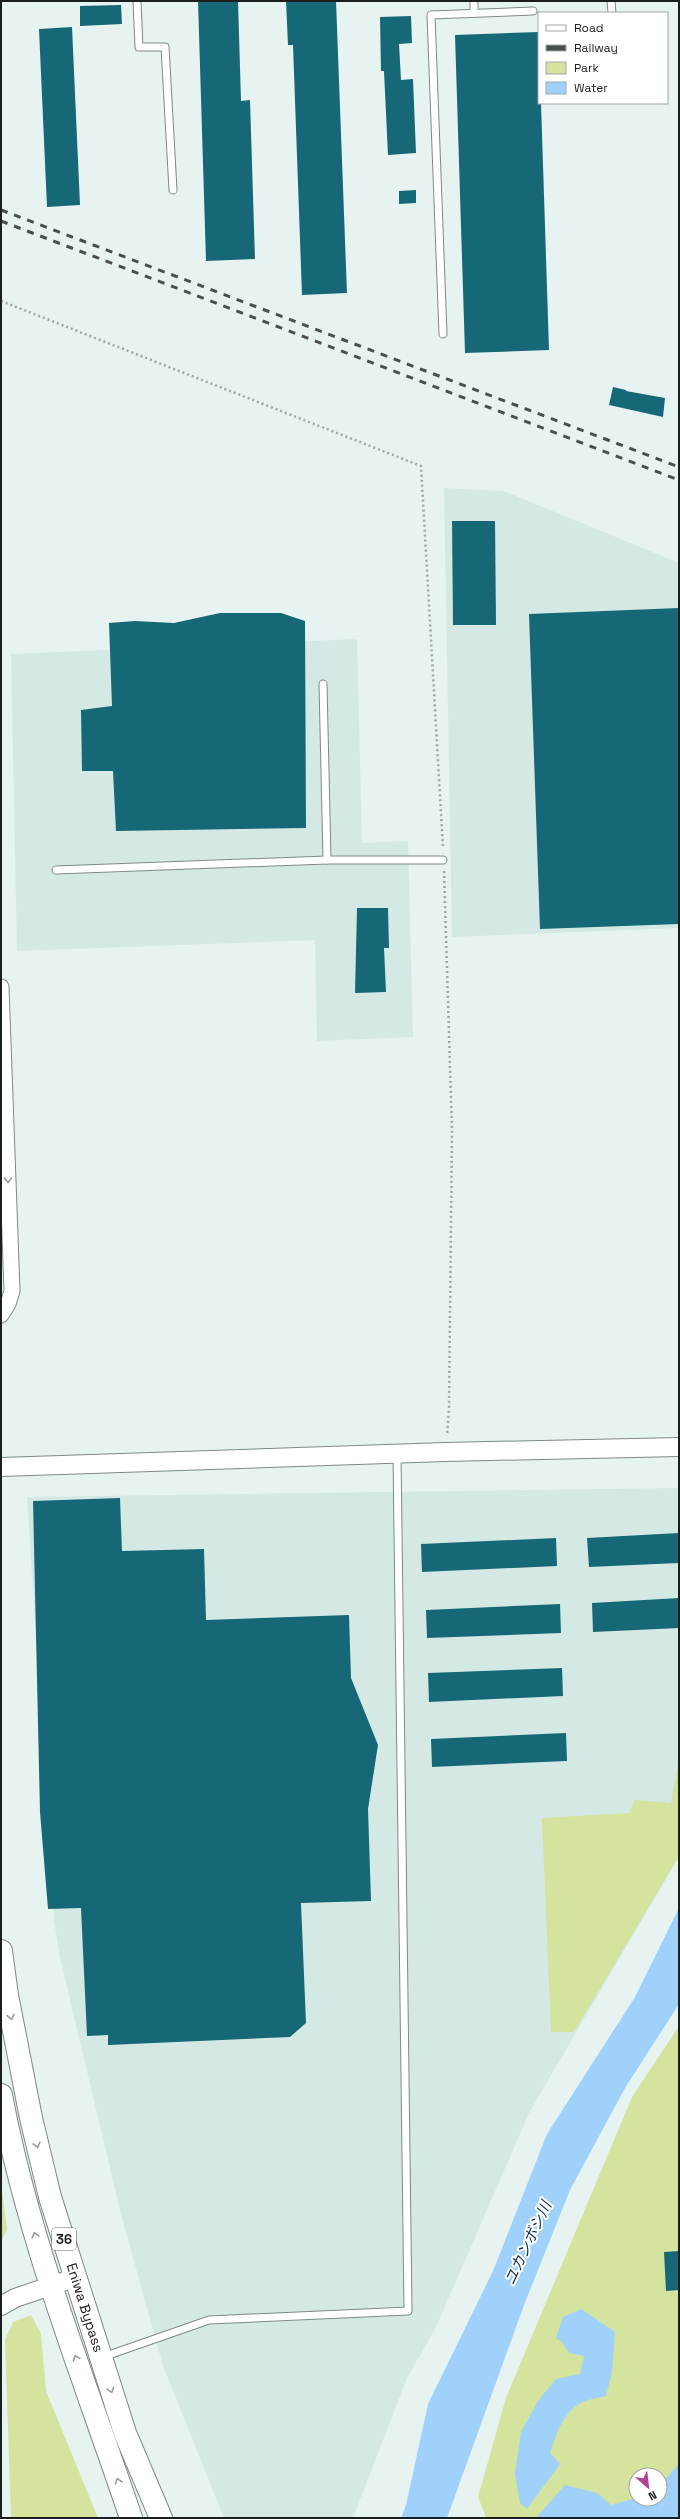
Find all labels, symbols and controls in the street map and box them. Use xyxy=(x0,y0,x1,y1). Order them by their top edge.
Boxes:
legend xyxy=(538,12,668,104)
text: Road xyxy=(574,20,603,36)
text: Railway xyxy=(574,40,618,56)
text: Park xyxy=(574,60,599,76)
text: Water xyxy=(574,80,608,96)
one-way arrow xyxy=(4,1177,13,1183)
one-way arrow xyxy=(7,2014,15,2020)
one-way arrow xyxy=(33,2141,41,2148)
water label: ユカンボシ川 xyxy=(500,2196,556,2288)
road number: 36 xyxy=(52,2228,76,2250)
one-way arrow xyxy=(31,2231,40,2238)
street label: Eniwa Bypass xyxy=(63,2261,108,2354)
one-way arrow xyxy=(73,2355,81,2362)
one-way arrow xyxy=(106,2386,115,2393)
north arrow xyxy=(628,2467,668,2507)
one-way arrow xyxy=(115,2478,123,2485)
text: N xyxy=(646,2488,659,2504)

